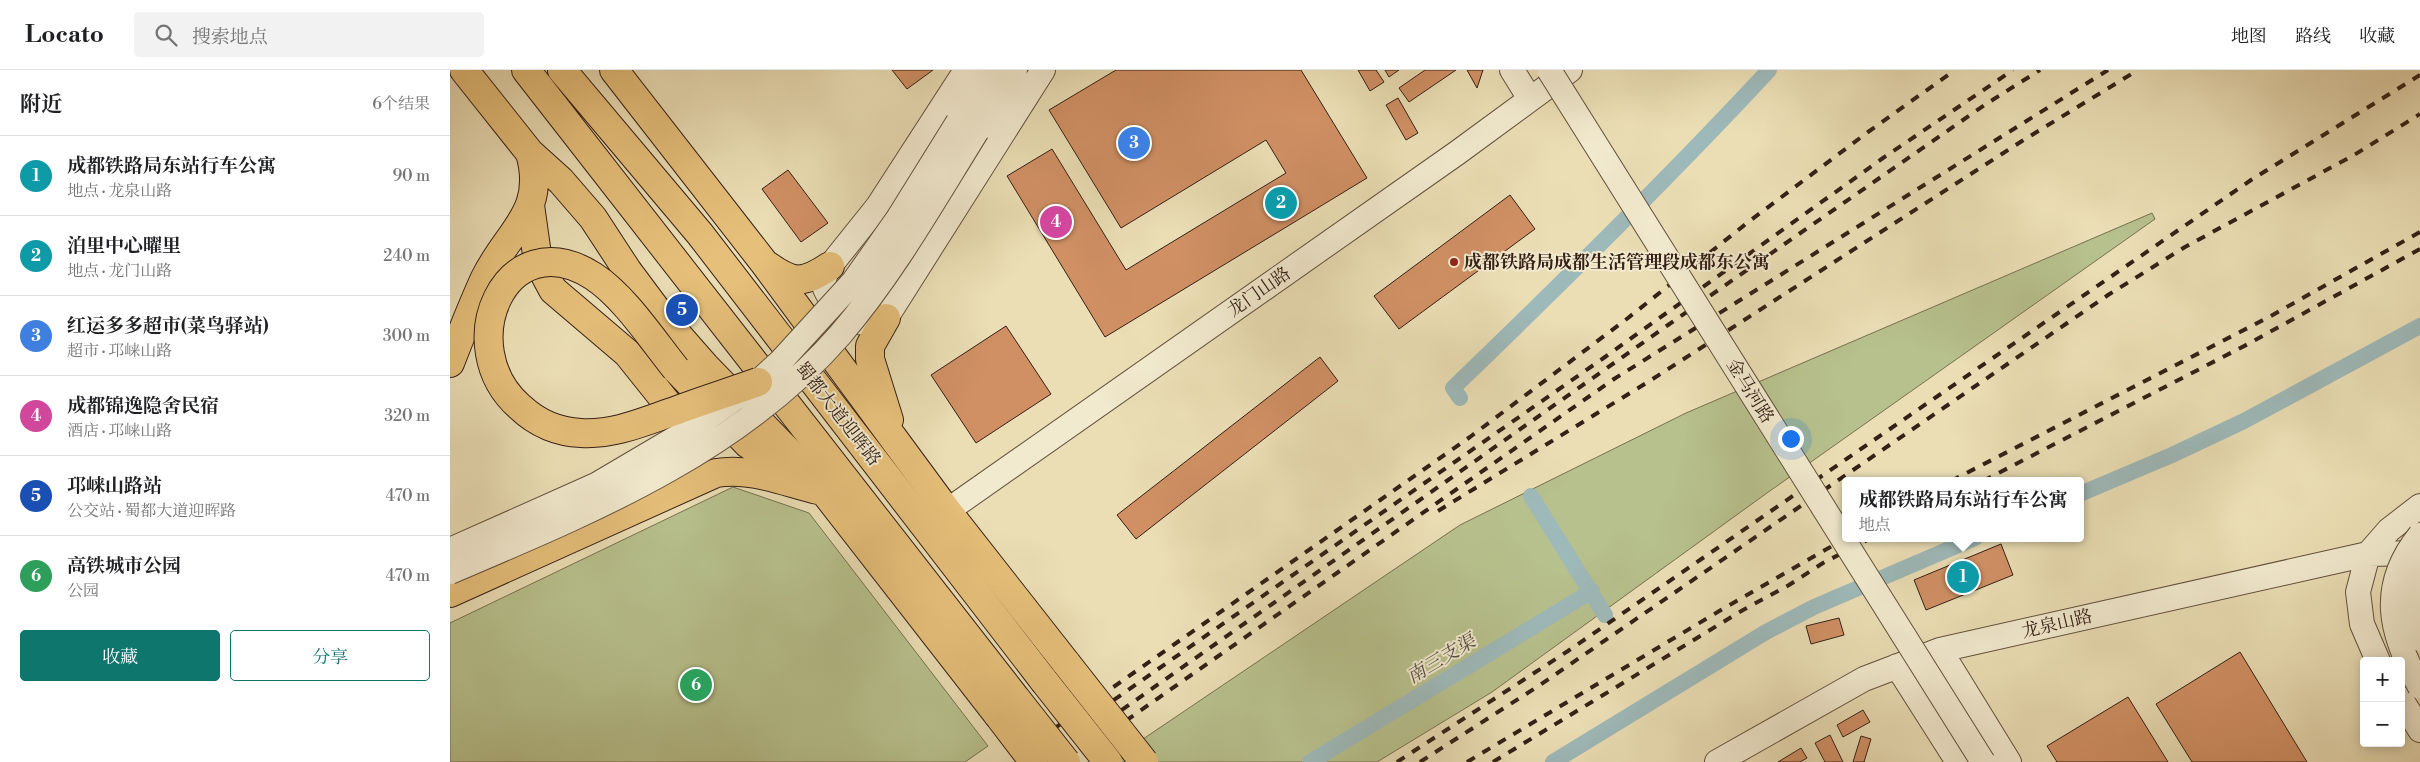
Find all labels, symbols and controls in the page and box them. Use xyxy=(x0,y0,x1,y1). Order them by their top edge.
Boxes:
search box xyxy=(134,12,484,57)
text: Locato xyxy=(25,20,104,50)
icon: search xyxy=(152,21,180,49)
text: 搜索地点 xyxy=(192,25,268,49)
text: 地图 xyxy=(2231,25,2267,48)
text: 路线 xyxy=(2295,25,2331,48)
text: 收藏 xyxy=(2359,25,2395,48)
text: 附近 xyxy=(20,92,62,118)
text: 6个结果 xyxy=(372,94,430,114)
pin: 3 xyxy=(1118,124,1150,162)
text: 成都铁路局东站行车公寓 xyxy=(67,154,276,178)
text: 1 xyxy=(32,166,40,186)
text: 90 m xyxy=(392,166,430,186)
text: 地点 · 龙泉山路 xyxy=(67,181,172,201)
pin: 2 xyxy=(1265,184,1297,222)
pin: 4 xyxy=(1040,203,1072,241)
text: 泊里中心曜里 xyxy=(67,234,181,258)
text: 2 xyxy=(31,246,41,266)
text: 240 m xyxy=(383,246,430,266)
place label: 成都铁路局成都生活管理段成都东公寓 xyxy=(1464,251,1770,274)
marker: 成都铁路局成都生活管理段成都东公寓 xyxy=(1448,256,1460,268)
text: 地点 · 龙门山路 xyxy=(67,261,172,281)
street label: 龙门山路 xyxy=(1223,262,1295,322)
pin: 5 xyxy=(666,291,698,329)
text: 红运多多超市(菜鸟驿站) xyxy=(67,314,269,338)
text: 3 xyxy=(31,326,41,346)
text: 300 m xyxy=(383,326,430,346)
text: 超市 · 邛崃山路 xyxy=(67,341,172,361)
street label: 金马河路 xyxy=(1721,354,1779,428)
street label: 蜀都大道迎晖路 xyxy=(790,357,886,471)
text: 成都锦逸隐舍民宿 xyxy=(67,394,219,418)
text: 4 xyxy=(31,406,41,426)
text: 320 m xyxy=(384,406,430,426)
text: 酒店 · 邛崃山路 xyxy=(67,421,172,441)
your location xyxy=(1778,426,1804,452)
text: 邛崃山路站 xyxy=(67,474,162,498)
popup xyxy=(1842,477,2084,542)
text: 5 xyxy=(31,486,41,506)
text: 470 m xyxy=(386,486,430,506)
text: 成都铁路局东站行车公寓 xyxy=(1858,488,2068,512)
text: 公交站 · 蜀都大道迎晖路 xyxy=(67,501,236,521)
text: 地点 xyxy=(1858,515,1891,535)
text: 高铁城市公园 xyxy=(67,554,181,578)
pin: 1 xyxy=(1947,558,1979,596)
text: 6 xyxy=(31,566,41,586)
text: 470 m xyxy=(386,566,430,586)
text: 公园 xyxy=(67,581,99,601)
street label: 龙泉山路 xyxy=(2019,605,2095,643)
water label: 南三支渠 xyxy=(1402,628,1482,689)
button: 收藏 xyxy=(20,630,220,681)
button: 分享 xyxy=(230,630,430,681)
map controls xyxy=(2360,657,2405,747)
button: + xyxy=(2360,657,2405,702)
pin: 6 xyxy=(680,666,712,704)
button: − xyxy=(2360,702,2405,747)

